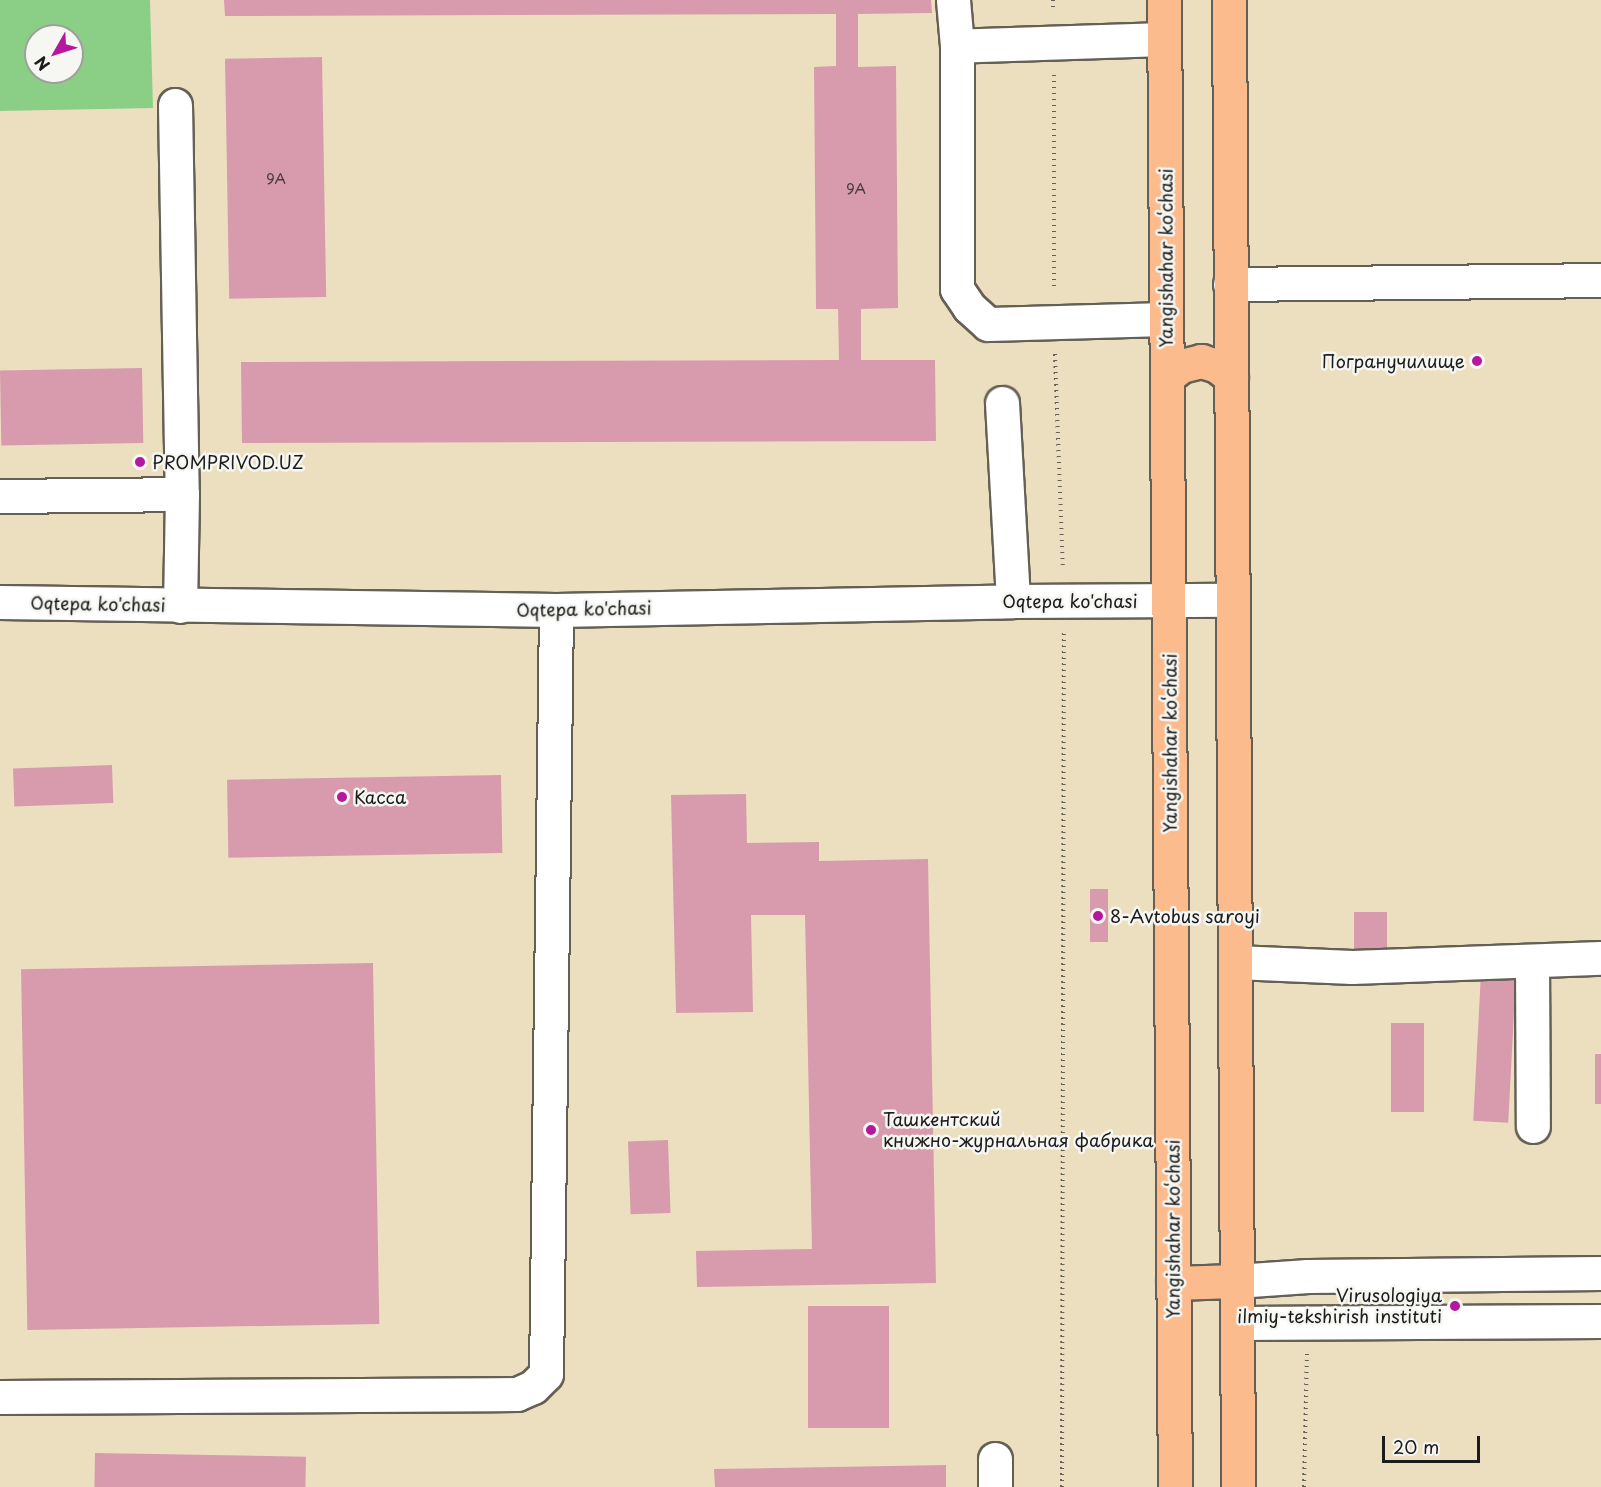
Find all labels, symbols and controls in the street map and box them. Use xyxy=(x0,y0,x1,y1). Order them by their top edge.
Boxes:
north arrow xyxy=(24,24,84,84)
text: N xyxy=(28,52,55,77)
house number: 9A xyxy=(266,169,286,187)
street label: Yangishahar ko‘chasi xyxy=(1155,169,1177,347)
house number: 9A xyxy=(846,179,866,197)
place label: Погранучилище xyxy=(1322,350,1465,372)
marker: Погранучилище xyxy=(1470,354,1484,368)
place label: PROMPRIVOD.UZ xyxy=(152,451,304,473)
marker: PROMPRIVOD.UZ xyxy=(133,455,147,469)
street label: Oqtepa ko'chasi xyxy=(1002,590,1138,612)
street label: Oqtepa ko'chasi xyxy=(30,592,166,616)
street label: Oqtepa ko'chasi xyxy=(516,597,652,621)
street label: Yangishahar ko‘chasi xyxy=(1159,654,1181,832)
place label: Касса xyxy=(354,786,406,808)
marker: Касса xyxy=(335,790,349,804)
place label: 8-Avtobus saroyi xyxy=(1110,905,1260,927)
marker: 8-Avtobus saroyi xyxy=(1091,909,1105,923)
place label: Ташкентский книжно-журнальная фабрика xyxy=(883,1109,1153,1152)
marker: Ташкентский книжно-журнальная фабрика xyxy=(864,1123,878,1137)
street label: Yangishahar ko‘chasi xyxy=(1162,1140,1184,1318)
place label: Virusologiya ilmiy-tekshirish instituti xyxy=(1237,1285,1442,1328)
marker: Virusologiya ilmiy-tekshirish instituti xyxy=(1446,1297,1464,1315)
scale bar xyxy=(1385,1424,1482,1462)
text: 20 m xyxy=(1393,1433,1439,1460)

